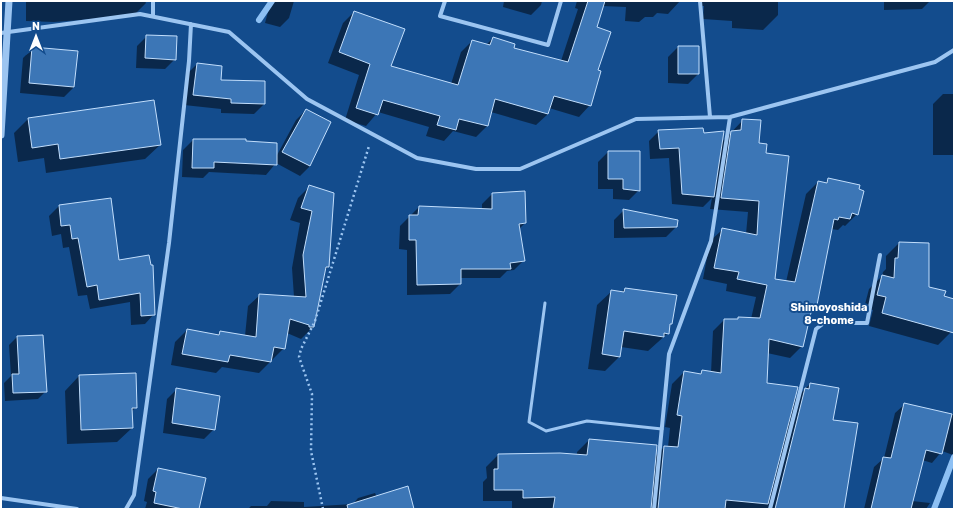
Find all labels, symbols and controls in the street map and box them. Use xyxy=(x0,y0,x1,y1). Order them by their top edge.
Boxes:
north arrow xyxy=(16,16,56,56)
text: N xyxy=(32,20,40,33)
district label: Shimoyoshida 8-chome xyxy=(790,301,868,327)

